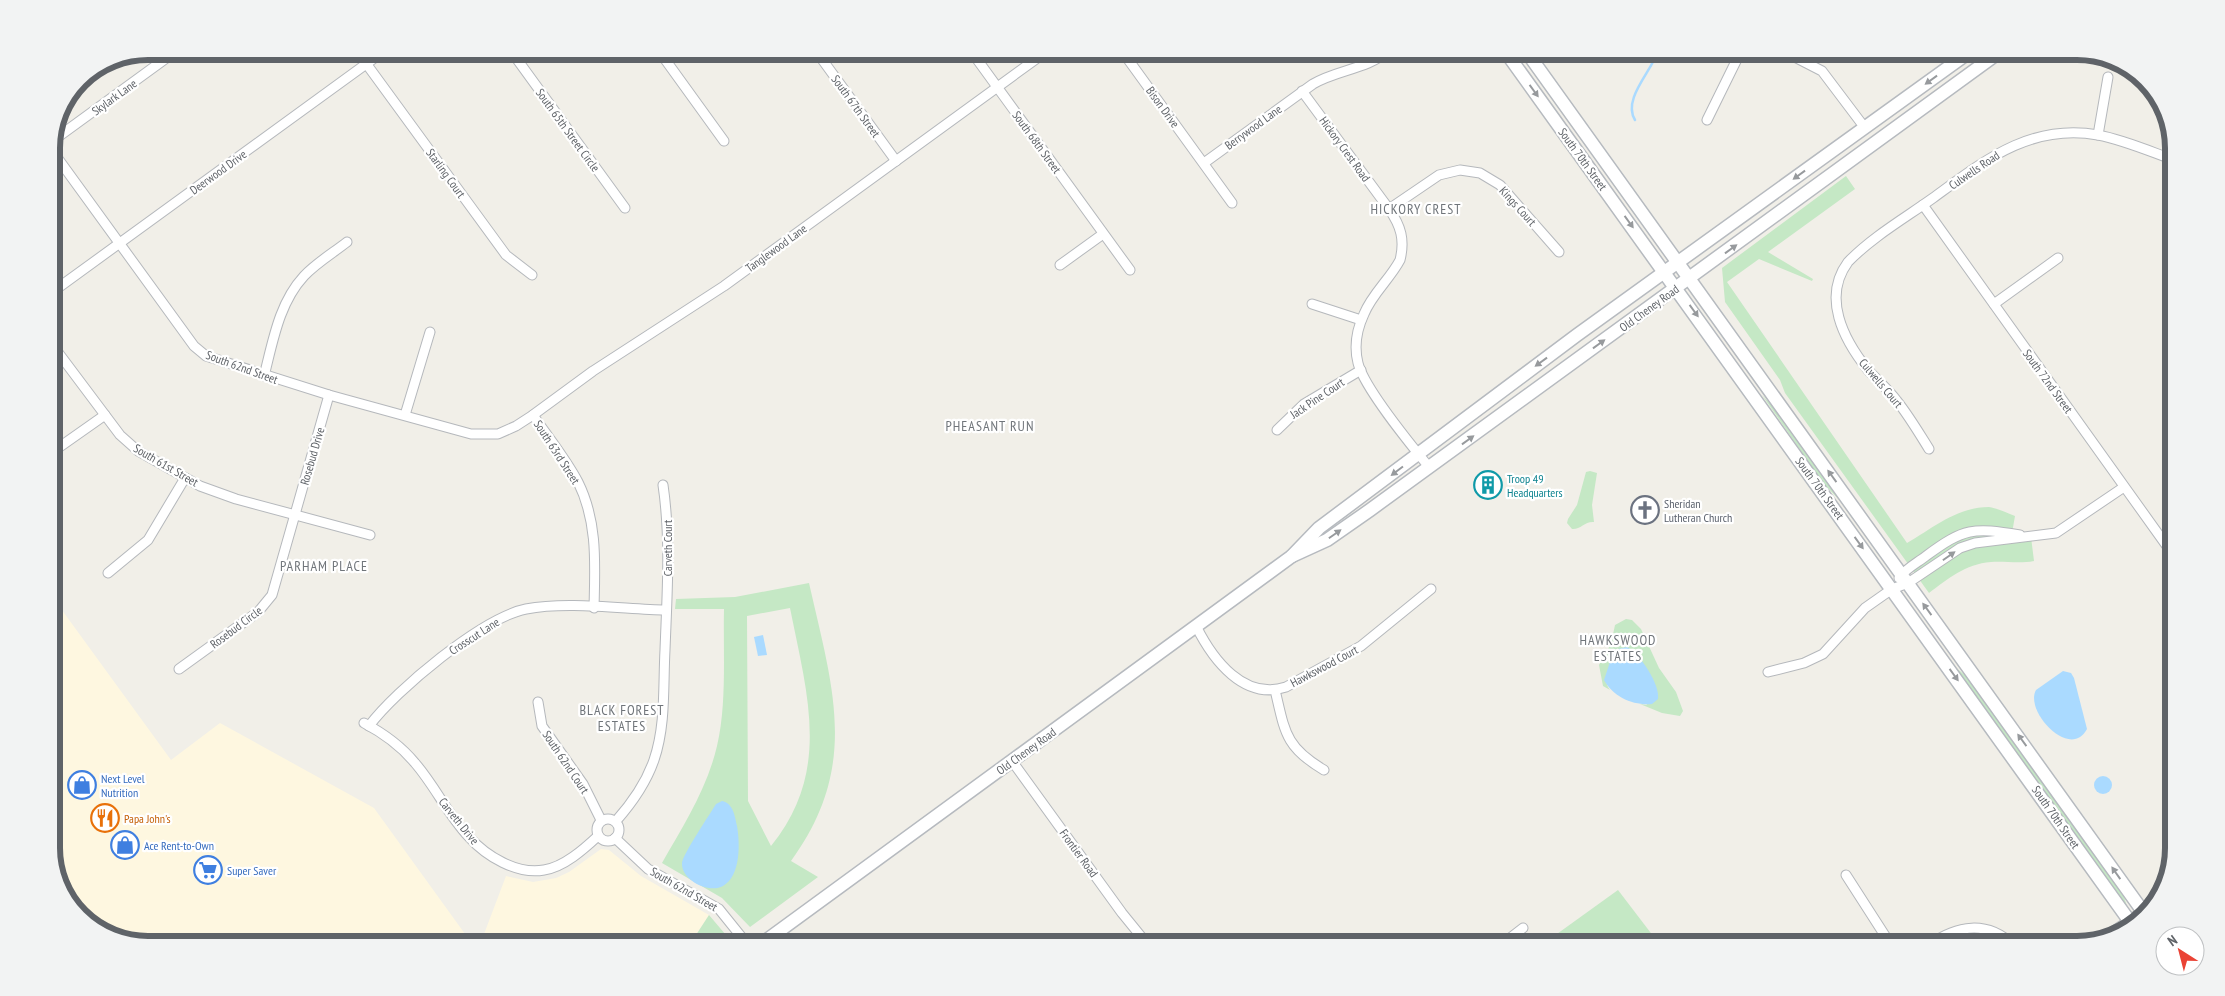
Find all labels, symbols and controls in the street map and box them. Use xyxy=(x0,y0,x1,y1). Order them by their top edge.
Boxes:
street label: South 67th Street xyxy=(828,72,884,141)
one-way arrow xyxy=(1924,75,1938,85)
street label: Skylark Lane xyxy=(89,76,139,118)
street label: Bison Drive xyxy=(1143,84,1183,130)
one-way arrow xyxy=(1528,84,1539,97)
street label: South 65th Street Circle xyxy=(533,85,603,175)
street label: Berrywood Lane xyxy=(1222,101,1284,153)
street label: South 68th Street xyxy=(1009,108,1065,177)
street label: Hickory Crest Road xyxy=(1316,113,1374,185)
street label: South 70th Street xyxy=(1555,125,1611,194)
street label: Starling Court xyxy=(423,145,469,201)
street label: Deerwood Drive xyxy=(187,146,249,198)
street label: Culwells Road xyxy=(1946,148,2002,192)
one-way arrow xyxy=(1793,169,1806,180)
street label: Kings Court xyxy=(1496,183,1540,229)
district label: HICKORY CREST xyxy=(1370,200,1462,218)
one-way arrow xyxy=(1624,215,1634,229)
street label: Tanglewood Lane xyxy=(742,221,810,275)
one-way arrow xyxy=(1724,243,1737,254)
street label: Old Cheney Road xyxy=(1616,281,1682,335)
one-way arrow xyxy=(1688,305,1698,318)
one-way arrow xyxy=(1592,339,1606,349)
street label: South 72nd Street xyxy=(2020,346,2077,416)
street label: South 62nd Street xyxy=(204,347,281,387)
street label: Culwells Court xyxy=(1856,355,1906,411)
one-way arrow xyxy=(1534,357,1548,367)
street label: Jack Pine Court xyxy=(1286,374,1348,422)
street label: South 63rd Street xyxy=(531,417,584,487)
district label: PHEASANT RUN xyxy=(946,417,1034,435)
street label: Rosebud Drive xyxy=(297,425,327,487)
one-way arrow xyxy=(1461,434,1474,445)
street label: South 61st Street xyxy=(131,440,202,490)
street label: South 70th Street xyxy=(1792,454,1848,523)
one-way arrow xyxy=(1391,465,1404,476)
one-way arrow xyxy=(1827,469,1837,483)
building icon: Troop 49 Headquarters xyxy=(1473,470,1503,500)
place label: Troop 49 Headquarters xyxy=(1507,471,1563,500)
church icon: Sheridan Lutheran Church xyxy=(1630,495,1660,525)
place label: Sheridan Lutheran Church xyxy=(1664,496,1732,525)
street label: Carveth Court xyxy=(660,519,675,576)
one-way arrow xyxy=(1329,529,1342,539)
one-way arrow xyxy=(1854,536,1864,550)
one-way arrow xyxy=(1942,551,1955,561)
district label: PARHAM PLACE xyxy=(280,557,368,575)
one-way arrow xyxy=(1922,602,1932,615)
street label: Rosebud Circle xyxy=(207,603,265,651)
street label: Crosscut Lane xyxy=(446,614,502,658)
district label: HAWKSWOOD ESTATES xyxy=(1580,631,1656,665)
street label: Hawkswood Court xyxy=(1288,642,1361,690)
one-way arrow xyxy=(1949,668,1959,682)
district label: BLACK FOREST ESTATES xyxy=(579,701,665,735)
street label: Old Cheney Road xyxy=(993,724,1059,778)
street label: South 62nd Court xyxy=(539,728,593,797)
one-way arrow xyxy=(2017,733,2027,747)
shop icon: Next Level Nutrition xyxy=(67,770,97,800)
place label: Next Level Nutrition xyxy=(101,771,145,800)
street label: South 70th Street xyxy=(2029,783,2084,852)
street label: Carveth Drive xyxy=(436,795,482,848)
restaurant icon: Papa John's xyxy=(90,803,120,833)
place label: Papa John's xyxy=(124,811,171,826)
street label: Frontier Road xyxy=(1057,826,1101,880)
shop icon: Ace Rent-to-Own xyxy=(110,830,140,860)
place label: Ace Rent-to-Own xyxy=(144,838,214,853)
supermarket icon: Super Saver xyxy=(193,855,223,885)
place label: Super Saver xyxy=(227,863,277,878)
street label: South 62nd Street xyxy=(648,864,721,915)
one-way arrow xyxy=(2111,866,2121,880)
north arrow xyxy=(2155,926,2205,976)
text: N xyxy=(2164,931,2181,950)

